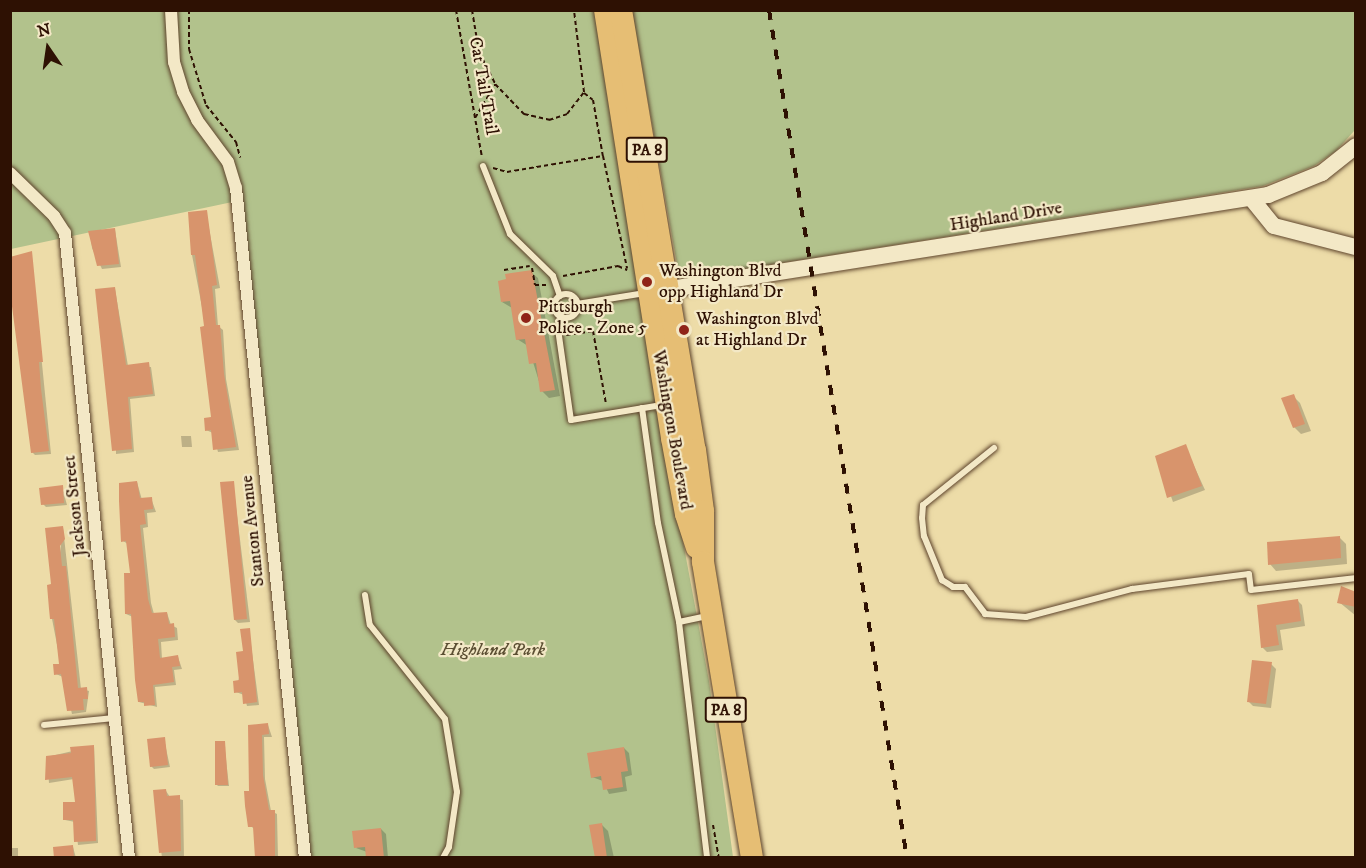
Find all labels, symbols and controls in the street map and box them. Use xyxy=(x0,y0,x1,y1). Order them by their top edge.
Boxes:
north arrow xyxy=(18,18,78,78)
text: N xyxy=(35,19,53,42)
street label: Cat Tail Trail xyxy=(464,35,502,137)
road number: PA 8 xyxy=(624,137,670,163)
street label: Highland Drive xyxy=(948,197,1064,237)
place label: Washington Blvd opp Highland Dr xyxy=(659,261,783,304)
marker: Washington Blvd opp Highland Dr xyxy=(640,275,654,289)
place label: Pittsburgh Police - Zone 5 xyxy=(538,297,647,340)
place label: Washington Blvd at Highland Dr xyxy=(696,309,818,352)
marker: Pittsburgh Police - Zone 5 xyxy=(519,311,533,325)
marker: Washington Blvd at Highland Dr xyxy=(677,323,691,337)
street label: Washington Boulevard xyxy=(647,348,697,512)
street label: Jackson Street xyxy=(59,454,91,558)
street label: Stanton Avenue xyxy=(236,474,270,588)
park label: Highland Park xyxy=(441,639,545,661)
road number: PA 8 xyxy=(704,697,748,723)

